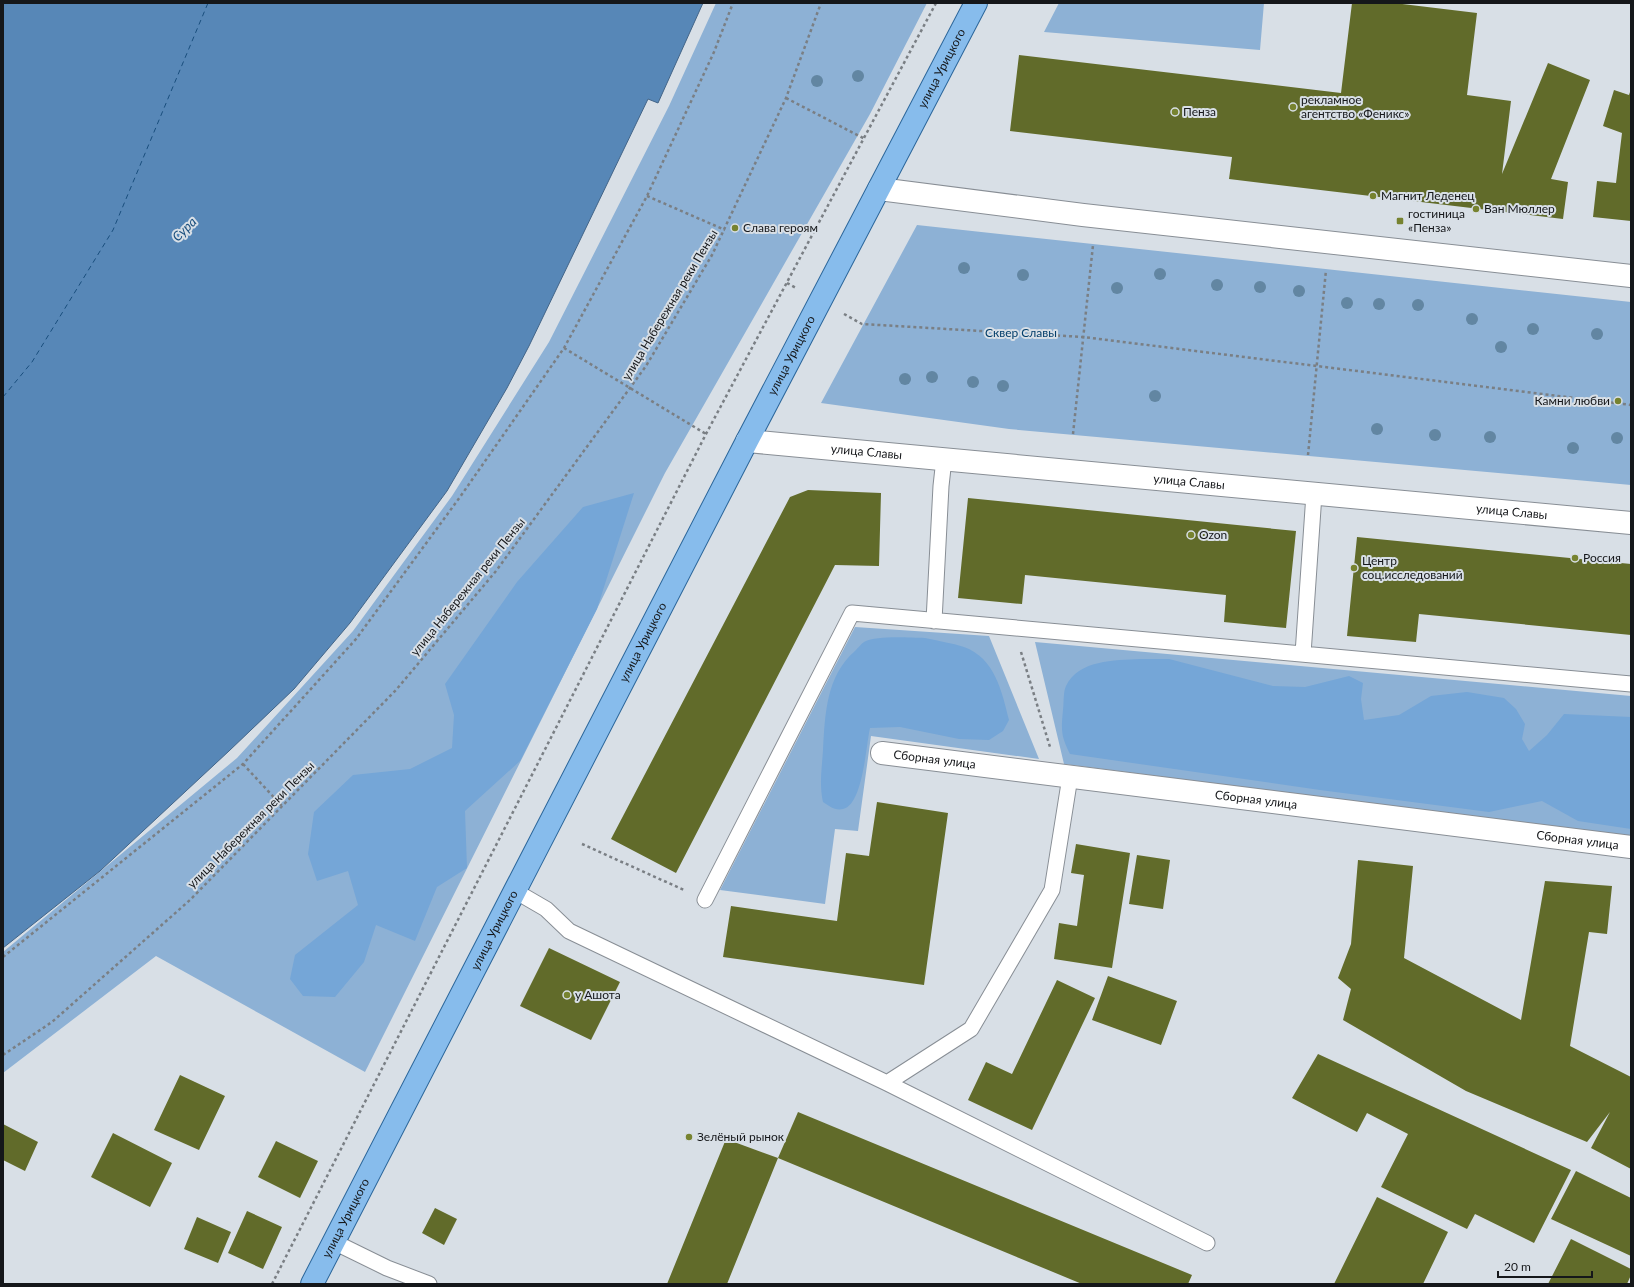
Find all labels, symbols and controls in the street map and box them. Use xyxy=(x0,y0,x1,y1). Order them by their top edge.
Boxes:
street label: улица Урицкого xyxy=(914,26,968,111)
place label: рекламное агентство «Феникс» xyxy=(1301,92,1410,121)
marker: рекламное агентство «Феникс» xyxy=(1288,102,1298,112)
place label: Пенза xyxy=(1183,104,1216,119)
marker: Пенза xyxy=(1170,107,1180,117)
place label: Магнит Леденец xyxy=(1381,188,1475,203)
marker: Магнит Леденец xyxy=(1368,191,1378,201)
place label: Ван Мюллер xyxy=(1484,201,1555,216)
marker: Ван Мюллер xyxy=(1471,204,1481,214)
place label: гостиница «Пенза» xyxy=(1408,206,1465,235)
water label: Сура xyxy=(169,213,200,244)
marker: гостиница «Пенза» xyxy=(1395,216,1405,226)
place label: Слава героям xyxy=(743,220,818,235)
marker: Слава героям xyxy=(730,223,740,233)
street label: улица Набережная реки Пензы xyxy=(618,227,721,383)
street label: улица Урицкого xyxy=(764,313,818,398)
park label: Сквер Славы xyxy=(985,325,1057,340)
place label: Камни любви xyxy=(1535,393,1610,408)
marker: Камни любви xyxy=(1613,396,1623,406)
street label: улица Славы xyxy=(830,441,903,462)
street label: улица Славы xyxy=(1153,471,1225,492)
street label: улица Славы xyxy=(1475,501,1548,522)
street label: улица Набережная реки Пензы xyxy=(407,515,528,659)
place label: Ozon xyxy=(1199,527,1227,542)
marker: Ozon xyxy=(1186,530,1196,540)
place label: Россия xyxy=(1583,550,1621,565)
place label: Центр соц.исследований xyxy=(1362,553,1463,582)
marker: Россия xyxy=(1570,553,1580,563)
marker: Центр соц.исследований xyxy=(1349,563,1359,573)
street label: улица Урицкого xyxy=(616,600,670,685)
street label: Сборная улица xyxy=(893,746,977,772)
street label: улица Набережная реки Пензы xyxy=(184,758,317,891)
street label: Сборная улица xyxy=(1214,787,1298,812)
street label: Сборная улица xyxy=(1536,827,1620,852)
street label: улица Урицкого xyxy=(467,887,521,973)
place label: у Ашота xyxy=(575,987,621,1002)
marker: у Ашота xyxy=(562,990,572,1000)
place label: Зелёный рынок xyxy=(697,1129,785,1144)
marker: Зелёный рынок xyxy=(684,1132,694,1142)
street label: улица Урицкого xyxy=(319,1175,372,1260)
scale bar xyxy=(1498,1253,1592,1279)
text: 20 m xyxy=(1504,1259,1531,1274)

